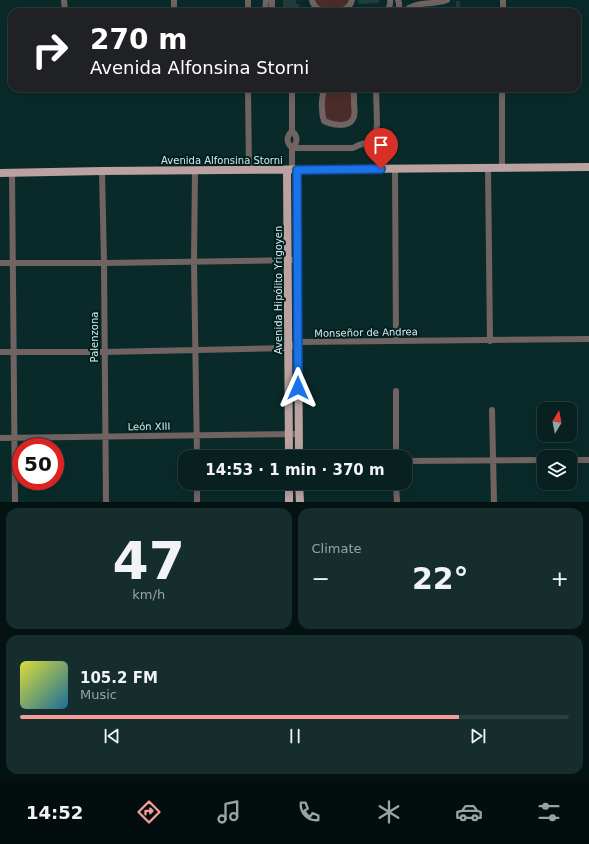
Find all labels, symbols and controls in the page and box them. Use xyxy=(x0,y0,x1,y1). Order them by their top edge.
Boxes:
text: 270 m xyxy=(90,23,187,56)
icon: right xyxy=(24,24,76,76)
text: Avenida Alfonsina Storni xyxy=(90,57,309,78)
pin xyxy=(364,128,398,169)
icon: arrive xyxy=(370,134,392,156)
street label: Avenida Alfonsina Storni xyxy=(161,155,283,166)
street label: Avenida Hipólito Yrigoyen xyxy=(273,226,284,354)
street label: Palenzona xyxy=(89,312,100,362)
street label: Monseñor de Andrea xyxy=(314,326,418,339)
position arrow xyxy=(277,367,319,409)
north arrow xyxy=(537,402,577,442)
map controls xyxy=(537,402,577,490)
street label: León XIII xyxy=(127,421,171,432)
speed limit sign: 50 xyxy=(12,438,64,490)
button: layers xyxy=(537,450,577,490)
text: 14:53 · 1 min · 370 m xyxy=(205,461,385,479)
text: 47 xyxy=(113,531,185,591)
text: Climate xyxy=(312,541,362,556)
text: 22° xyxy=(412,561,469,596)
text: − xyxy=(312,566,330,591)
text: + xyxy=(551,566,569,591)
text: km/h xyxy=(132,587,165,602)
text: 105.2 FM xyxy=(80,669,158,687)
text: Music xyxy=(80,687,117,702)
icon: previous xyxy=(101,725,123,747)
icon: pause xyxy=(284,725,306,747)
icon: next xyxy=(467,725,489,747)
icon: directions xyxy=(135,798,163,826)
icon: music xyxy=(215,798,243,826)
icon: phone xyxy=(295,798,323,826)
icon: climate xyxy=(375,798,403,826)
icon: car xyxy=(455,798,483,826)
icon: filters xyxy=(535,798,563,826)
text: 14:52 xyxy=(26,802,83,823)

